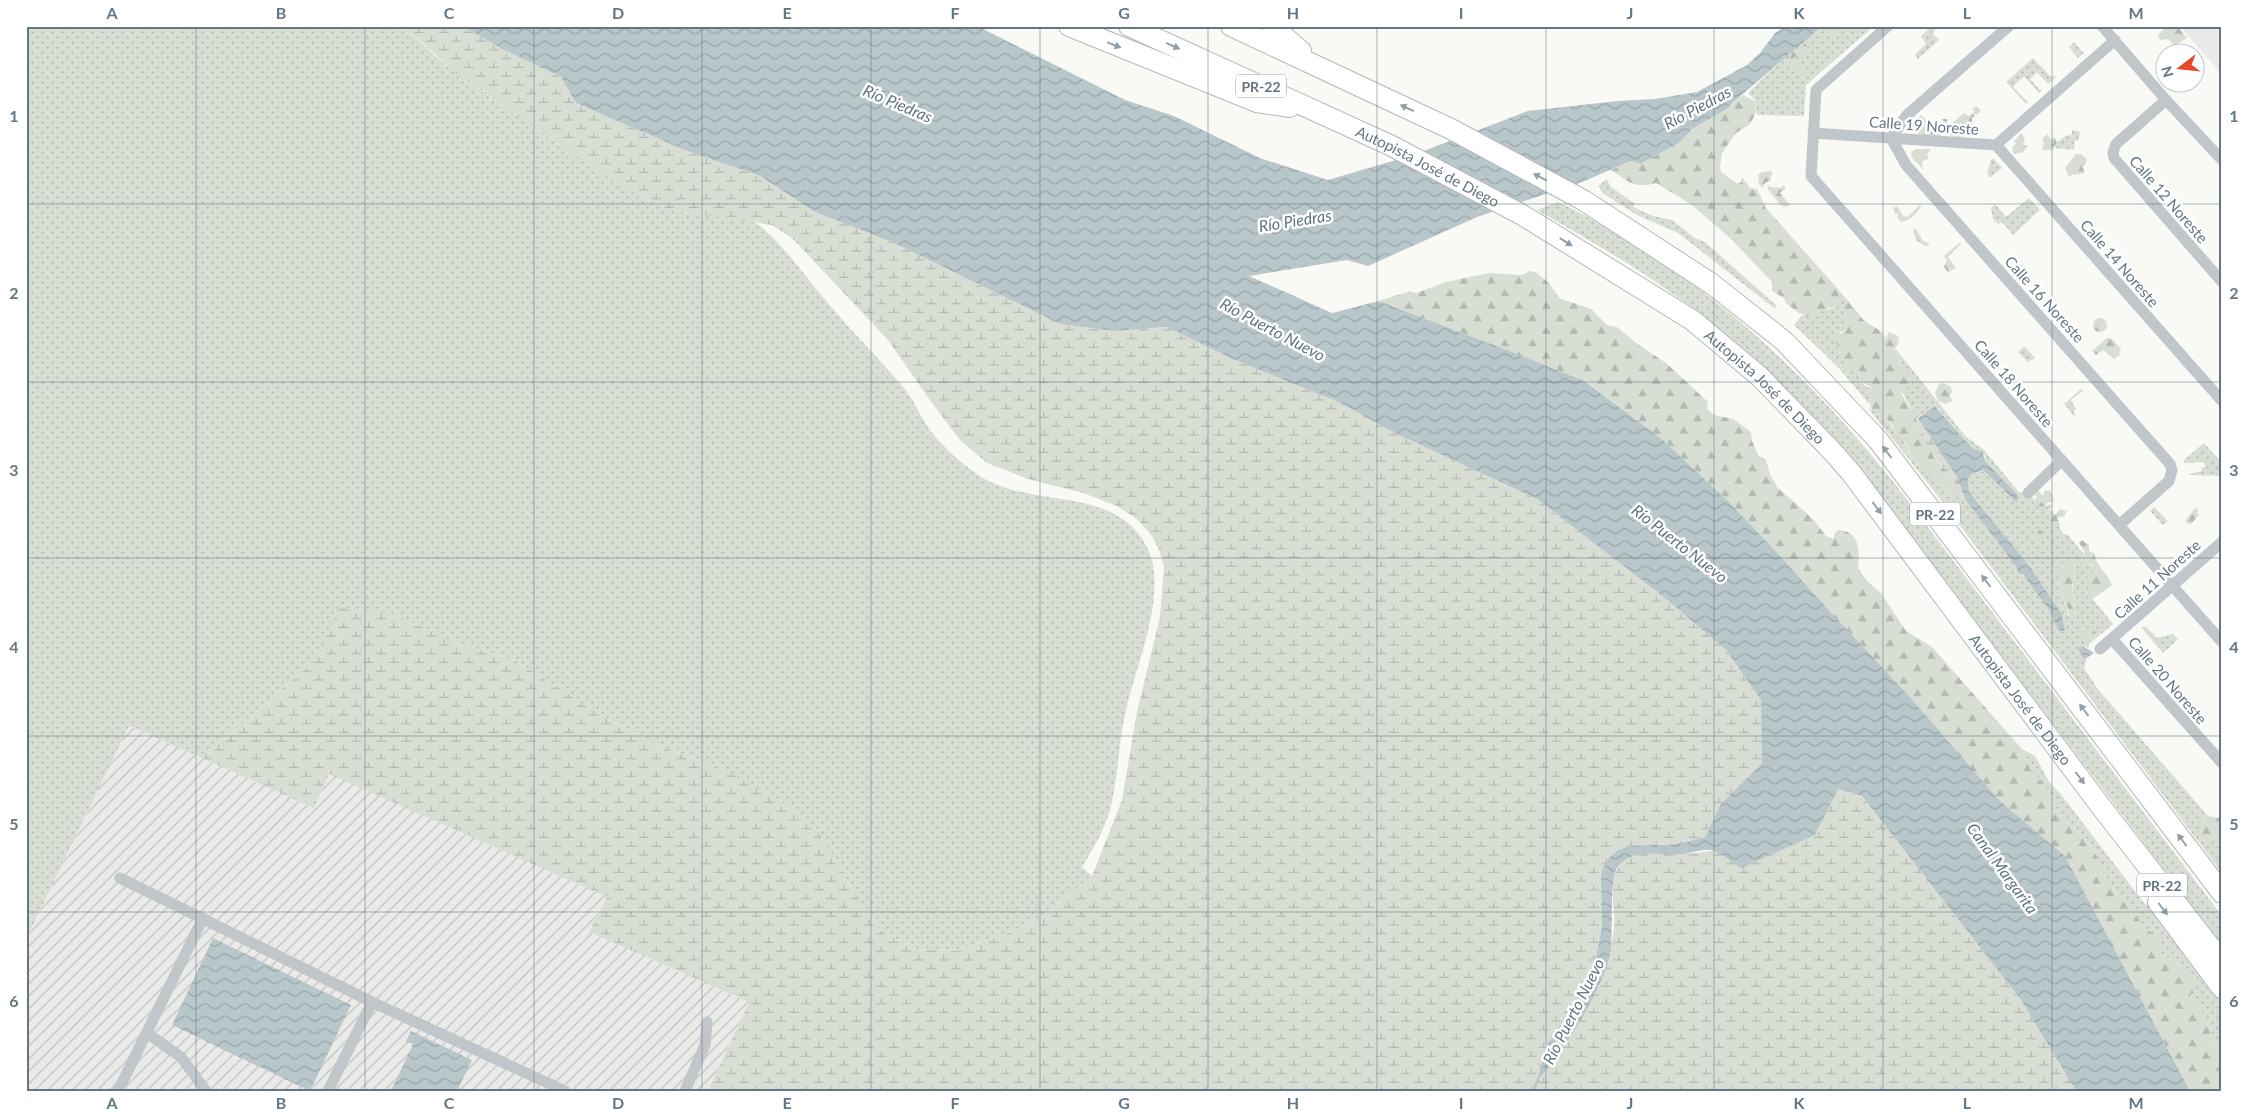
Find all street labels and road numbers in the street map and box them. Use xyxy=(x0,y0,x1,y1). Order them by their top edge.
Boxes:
road number: PR-22 xyxy=(1236,74,1286,98)
street label: Calle 19 Noreste xyxy=(1868,112,1980,138)
street label: Autopista José de Diego xyxy=(1353,122,1503,210)
street label: Calle 12 Noreste xyxy=(2126,152,2212,247)
street label: Calle 14 Noreste xyxy=(2077,216,2163,311)
street label: Calle 16 Noreste xyxy=(2001,252,2089,346)
street label: Autopista José de Diego xyxy=(1701,326,1829,448)
street label: Calle 18 Noreste xyxy=(1971,336,2057,431)
road number: PR-22 xyxy=(1910,502,1960,526)
street label: Calle 11 Noreste xyxy=(2110,535,2204,623)
street label: Autopista José de Diego xyxy=(1966,630,2076,768)
street label: Calle 20 Noreste xyxy=(2125,633,2211,728)
road number: PR-22 xyxy=(2137,874,2187,896)

